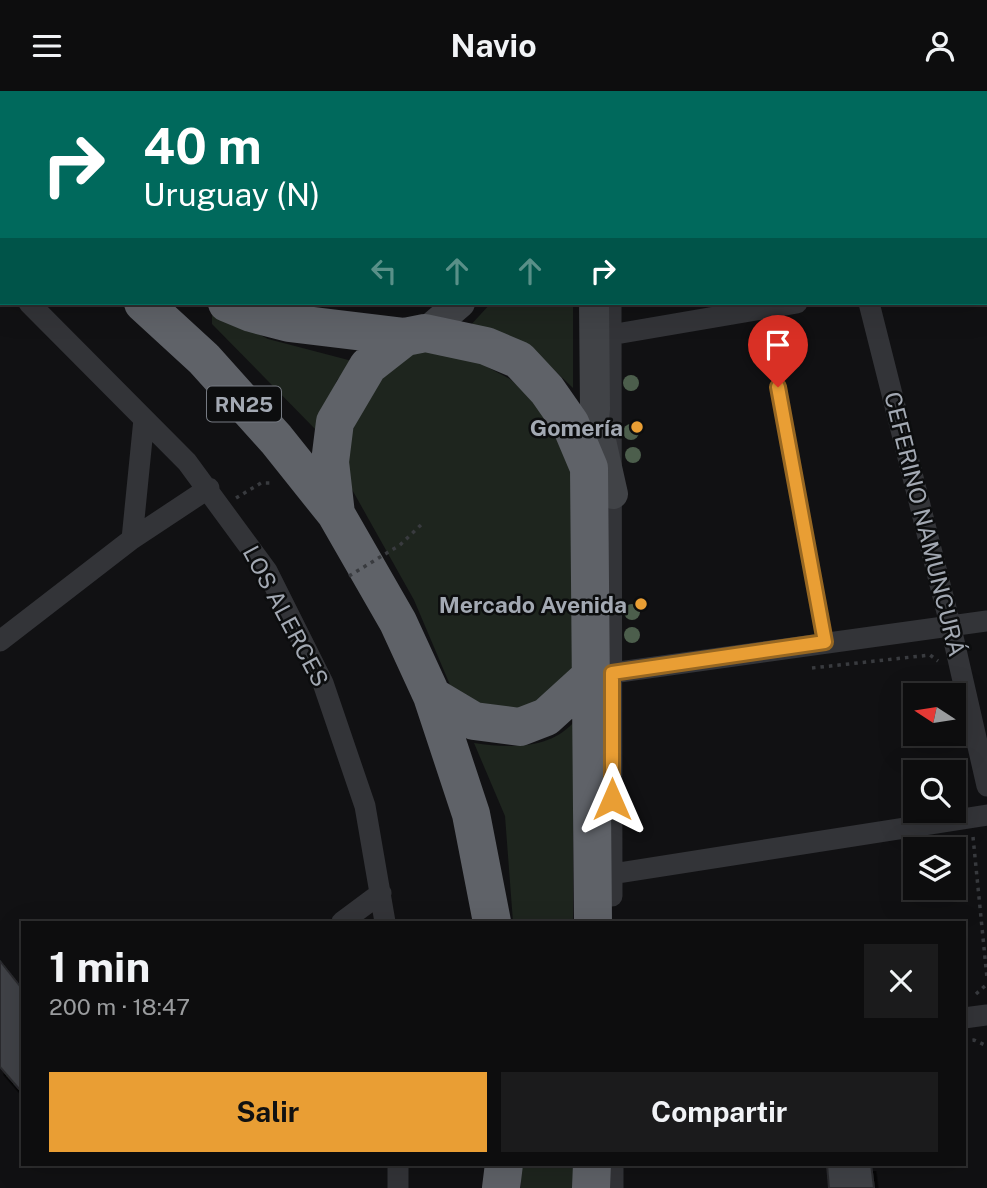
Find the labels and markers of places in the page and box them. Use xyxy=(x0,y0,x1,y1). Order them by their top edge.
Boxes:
pin xyxy=(748,315,808,387)
place label: Gomería xyxy=(530,414,623,441)
marker: Gomería xyxy=(629,419,645,435)
place label: Mercado Avenida xyxy=(439,591,627,618)
marker: Mercado Avenida xyxy=(633,596,649,612)

